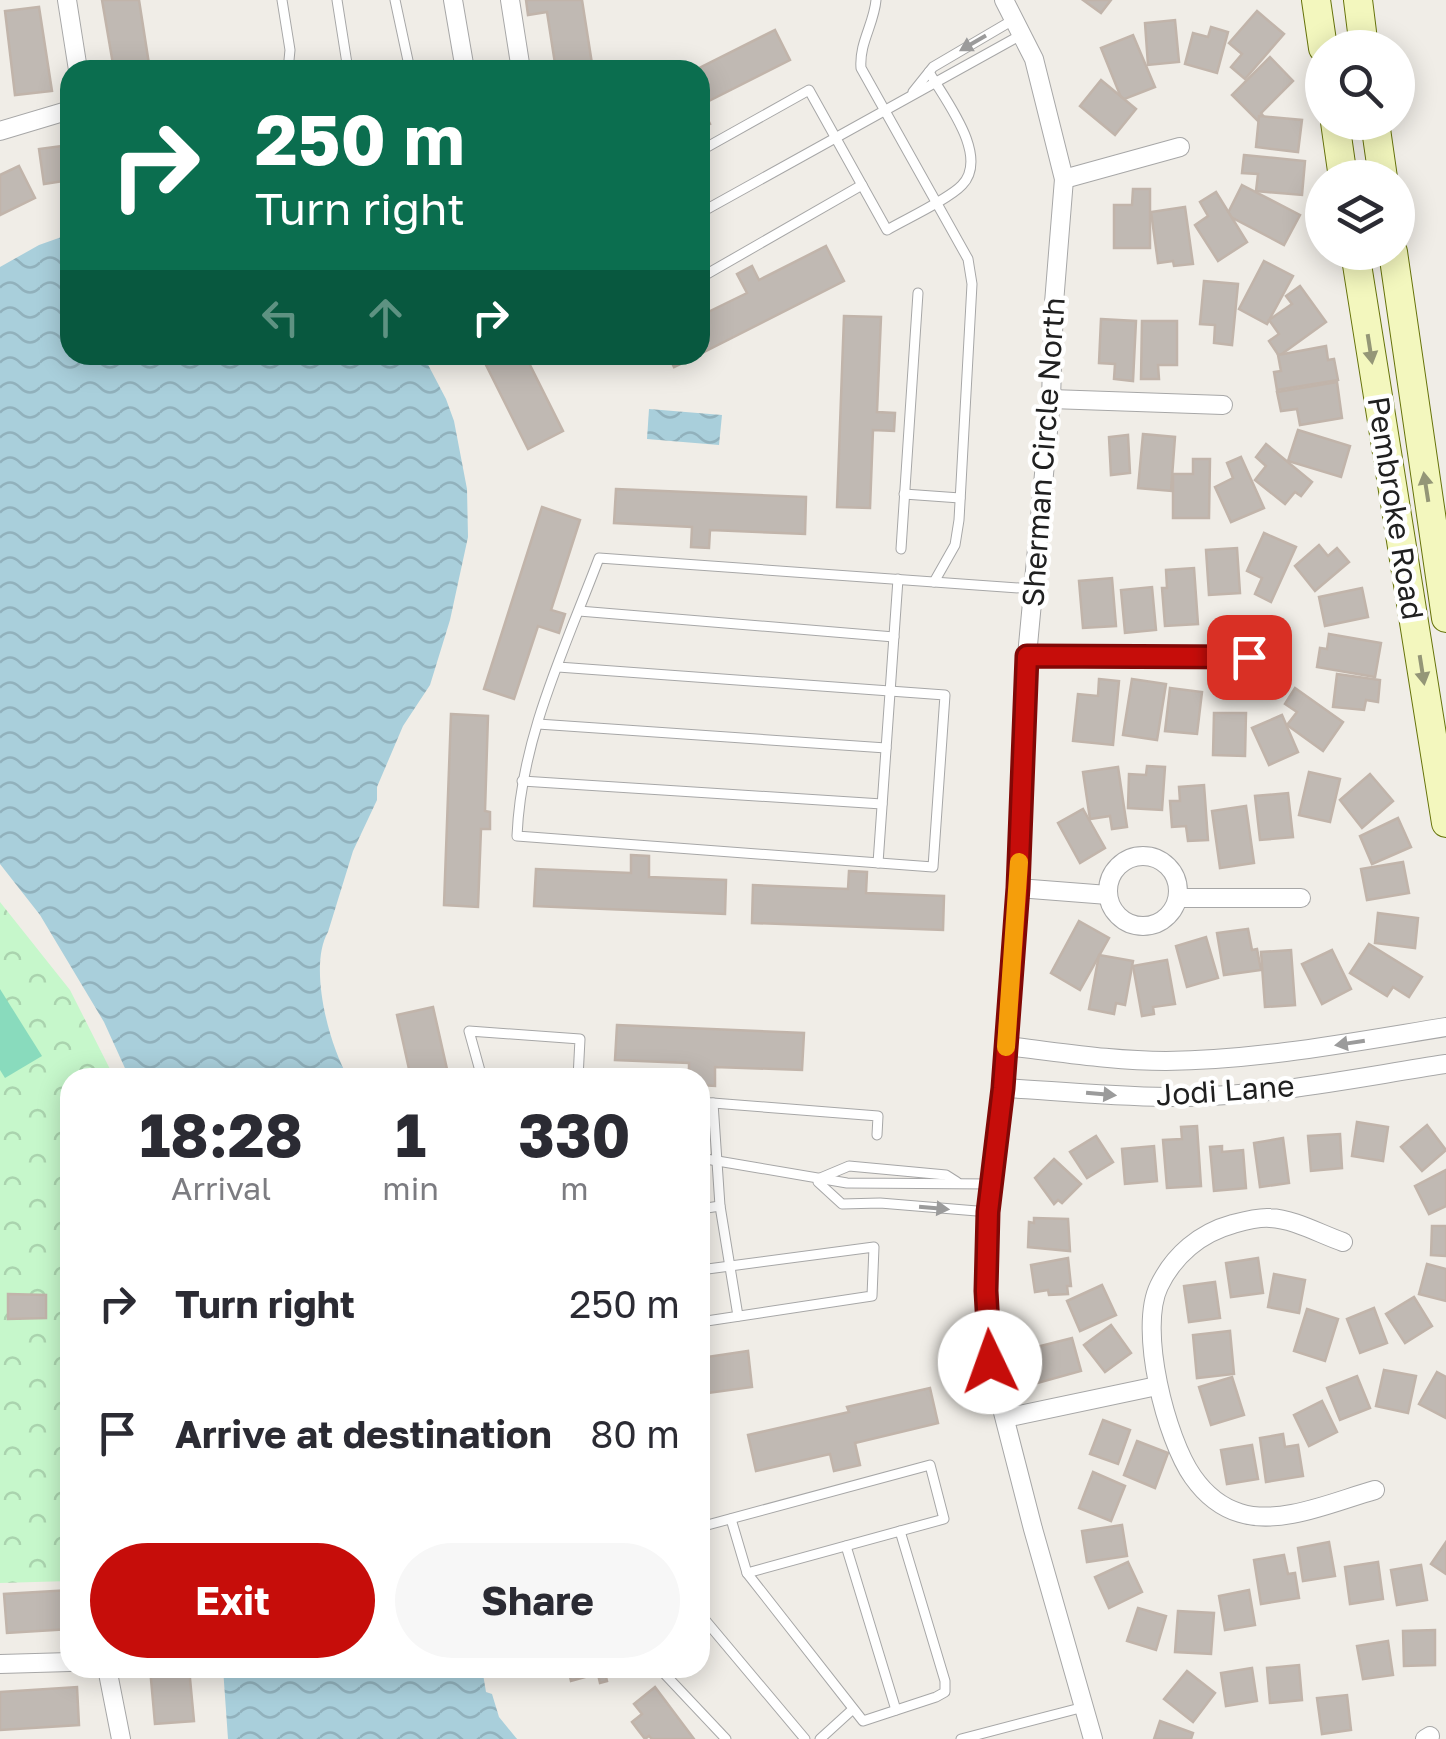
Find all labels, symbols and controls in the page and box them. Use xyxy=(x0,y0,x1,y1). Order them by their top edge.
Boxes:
map controls xyxy=(1305,30,1415,270)
button: search xyxy=(1305,30,1415,140)
one-way arrow xyxy=(959,34,987,51)
text: 250 m xyxy=(255,96,465,180)
icon: right xyxy=(90,100,220,230)
button: layers xyxy=(1305,160,1415,270)
text: Turn right xyxy=(255,181,465,235)
icon: left xyxy=(253,290,308,345)
icon: ahead xyxy=(358,290,413,345)
icon: right xyxy=(463,290,518,345)
street label: Sherman Circle North xyxy=(1014,296,1072,608)
one-way arrow xyxy=(1363,333,1379,365)
street label: Pembroke Road xyxy=(1361,394,1431,622)
one-way arrow xyxy=(1418,471,1433,503)
pin xyxy=(1207,615,1292,700)
icon: arrive xyxy=(1222,630,1277,685)
one-way arrow xyxy=(1415,654,1430,686)
one-way arrow xyxy=(1333,1035,1365,1051)
street label: Jodi Lane xyxy=(1154,1067,1296,1113)
one-way arrow xyxy=(1085,1086,1117,1102)
text: 18:28 xyxy=(139,1098,303,1170)
text: 1 xyxy=(395,1098,426,1170)
text: 330 xyxy=(518,1098,631,1170)
text: Arrival xyxy=(171,1169,271,1207)
text: min xyxy=(382,1169,439,1207)
text: m xyxy=(560,1169,589,1207)
one-way arrow xyxy=(919,1200,951,1216)
icon: right xyxy=(90,1276,145,1331)
text: Turn right xyxy=(175,1281,355,1326)
text: 250 m xyxy=(569,1281,680,1326)
position arrow xyxy=(938,1310,1042,1414)
icon: arrive xyxy=(90,1406,145,1461)
text: Arrive at destination xyxy=(175,1411,552,1456)
text: 80 m xyxy=(590,1411,680,1456)
button: Exit xyxy=(90,1543,375,1658)
button: Share xyxy=(395,1543,680,1658)

